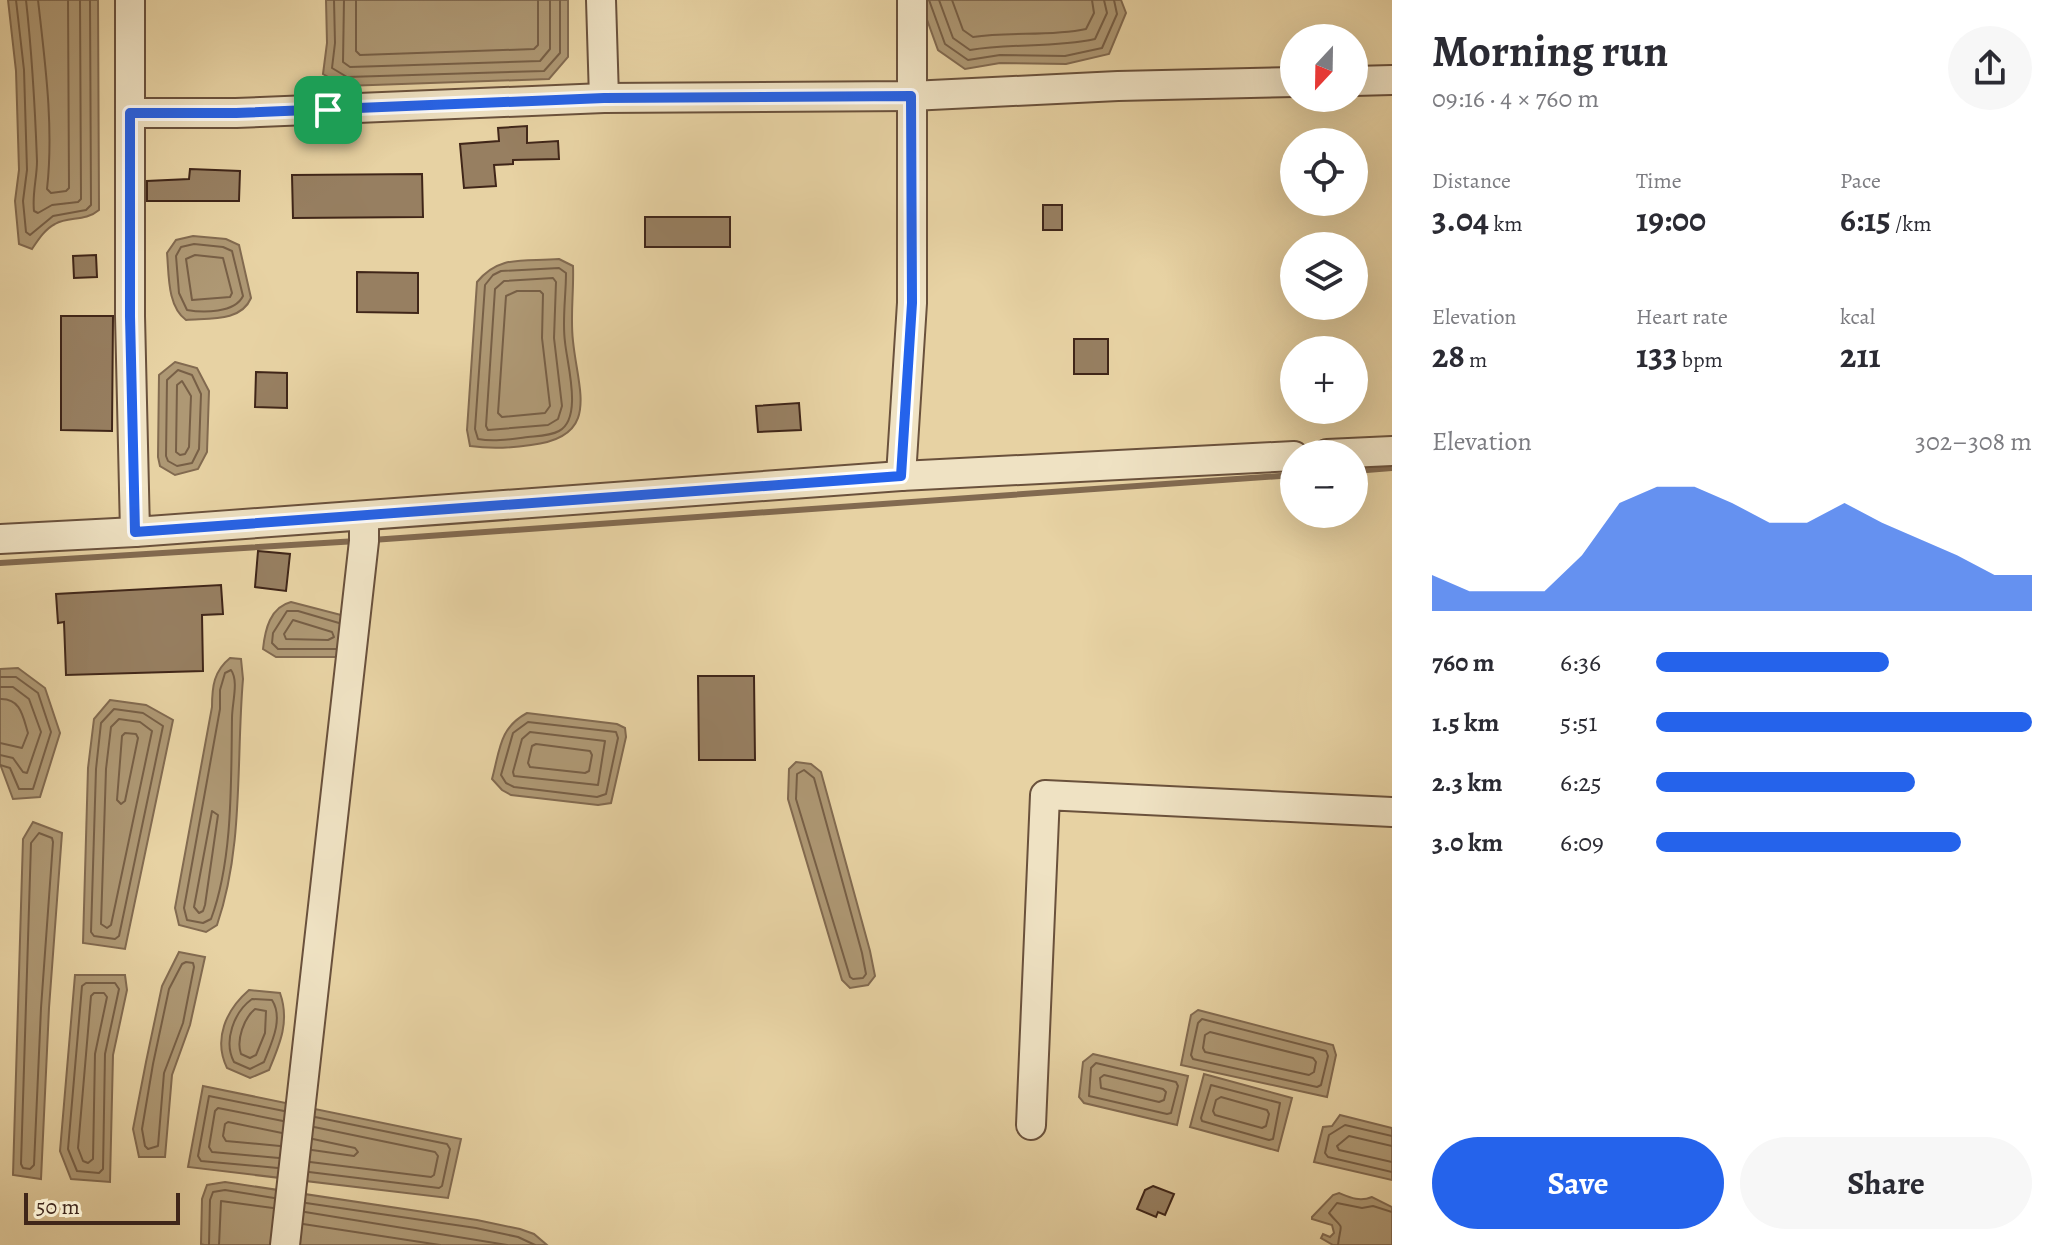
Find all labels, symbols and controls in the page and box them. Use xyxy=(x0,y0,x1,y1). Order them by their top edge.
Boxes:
text: Morning run xyxy=(1432,21,1668,81)
north arrow xyxy=(1280,24,1368,112)
map controls xyxy=(1280,24,1368,528)
button: share xyxy=(1948,26,2032,110)
pin xyxy=(294,76,362,144)
text: 09:16 · 4 × 760 m xyxy=(1432,81,1599,116)
icon: arrive xyxy=(306,88,350,132)
button: locate xyxy=(1280,128,1368,216)
text: Distance xyxy=(1432,166,1511,196)
text: Time xyxy=(1636,166,1682,196)
text: Pace xyxy=(1840,166,1881,196)
text: 3.04 xyxy=(1432,196,1489,243)
text: 19:00 xyxy=(1636,196,1706,243)
text: 6:15 xyxy=(1840,196,1891,243)
text: km xyxy=(1489,209,1523,239)
text: /km xyxy=(1891,209,1932,239)
button: layers xyxy=(1280,232,1368,320)
text: Elevation xyxy=(1432,302,1516,332)
text: Heart rate xyxy=(1636,302,1728,332)
text: kcal xyxy=(1840,302,1875,332)
text: 28 xyxy=(1432,332,1465,379)
text: 133 xyxy=(1636,332,1677,379)
text: 211 xyxy=(1840,332,1881,379)
button: + xyxy=(1280,336,1368,424)
text: m xyxy=(1465,345,1487,375)
text: bpm xyxy=(1677,345,1723,375)
text: Elevation xyxy=(1432,424,1532,459)
text: 302–308 m xyxy=(1915,424,2032,459)
button: − xyxy=(1280,440,1368,528)
text: 760 m xyxy=(1432,645,1495,680)
text: 6:36 xyxy=(1560,645,1601,680)
text: 1.5 km xyxy=(1432,705,1499,740)
text: 5:51 xyxy=(1560,705,1597,740)
text: 2.3 km xyxy=(1432,765,1503,800)
text: 6:25 xyxy=(1560,765,1602,800)
text: 3.0 km xyxy=(1432,825,1503,860)
text: 6:09 xyxy=(1560,825,1604,860)
button: Save xyxy=(1432,1137,1724,1229)
button: Share xyxy=(1740,1137,2032,1229)
scale bar xyxy=(24,1189,180,1225)
text: 50 m xyxy=(36,1192,80,1222)

